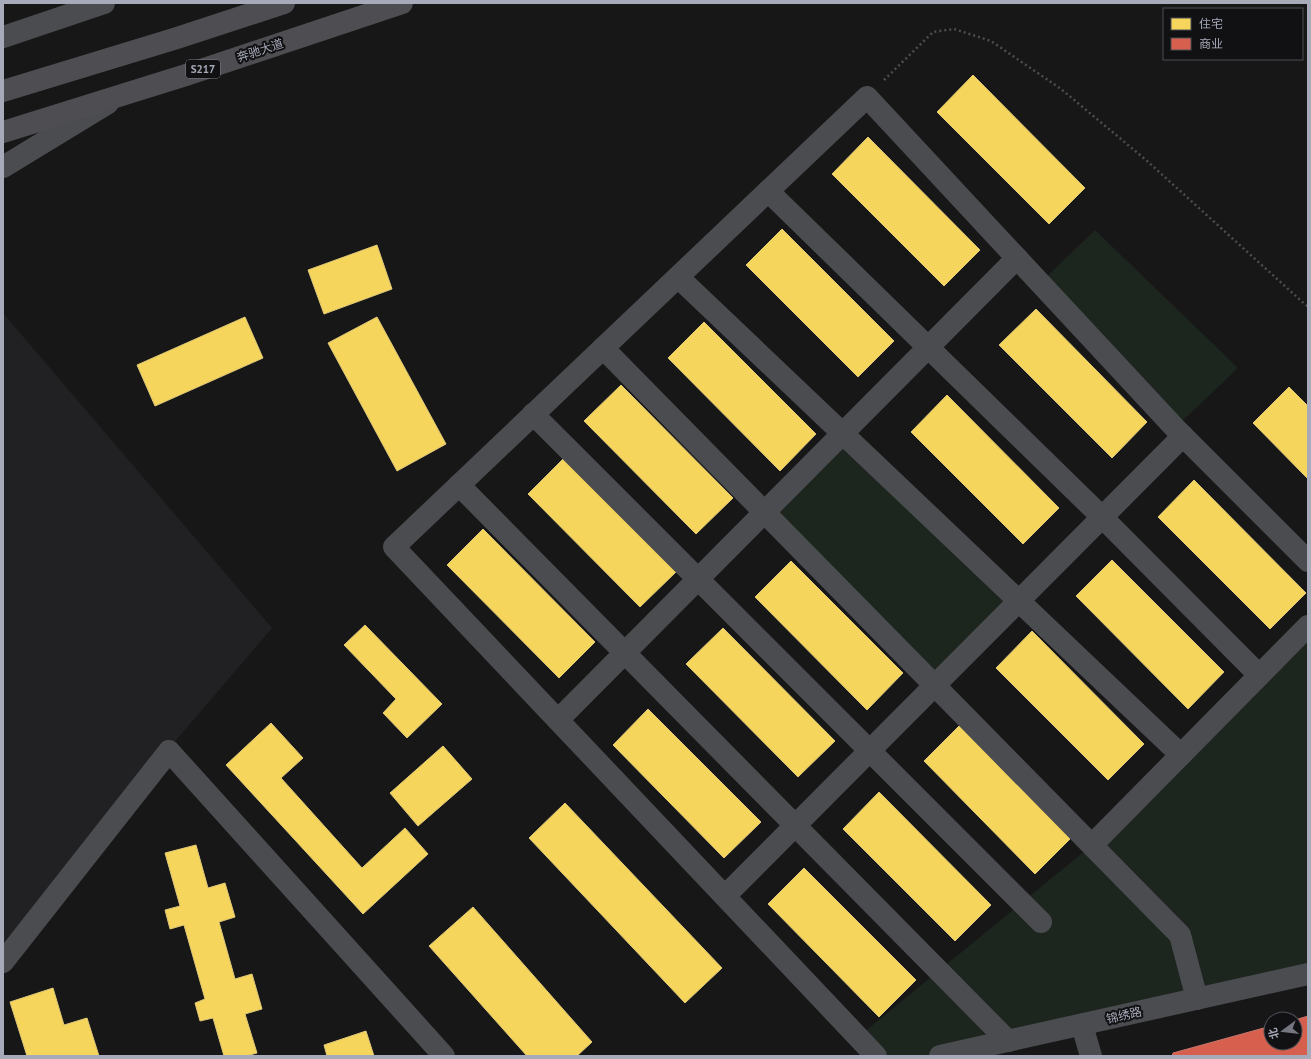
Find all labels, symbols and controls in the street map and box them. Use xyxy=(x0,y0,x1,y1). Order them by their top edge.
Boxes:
legend xyxy=(1163,8,1303,60)
text: 住宅 xyxy=(1199,16,1223,31)
street label: 奔驰大道 xyxy=(235,35,285,65)
text: 商业 xyxy=(1199,36,1223,51)
road number: S217 xyxy=(186,60,220,78)
street label: 锦绣路 xyxy=(1105,1004,1143,1026)
north arrow xyxy=(1263,1011,1303,1051)
text: 北 xyxy=(1265,1026,1282,1041)

